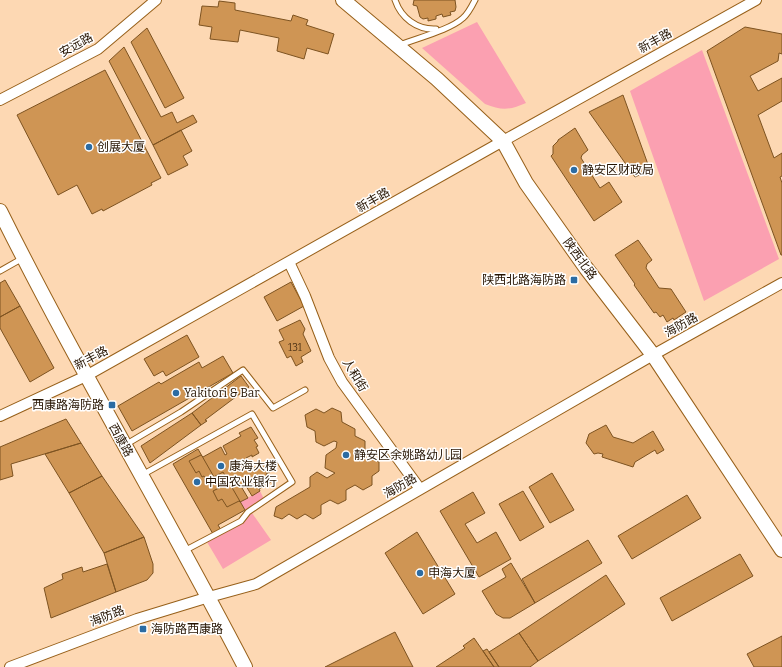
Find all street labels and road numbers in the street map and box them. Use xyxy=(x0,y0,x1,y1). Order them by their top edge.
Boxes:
street label: 新丰路 xyxy=(636,26,674,56)
street label: 安远路 xyxy=(57,30,95,60)
street label: 新丰路 xyxy=(354,185,392,215)
street label: 陕西北路 xyxy=(560,235,600,283)
street label: 海防路 xyxy=(662,310,700,340)
street label: 新丰路 xyxy=(72,343,110,373)
street label: 人和街 xyxy=(340,356,370,394)
street label: 西康路 xyxy=(106,421,136,459)
street label: 海防路 xyxy=(381,471,419,501)
street label: 海防路 xyxy=(88,603,126,629)

